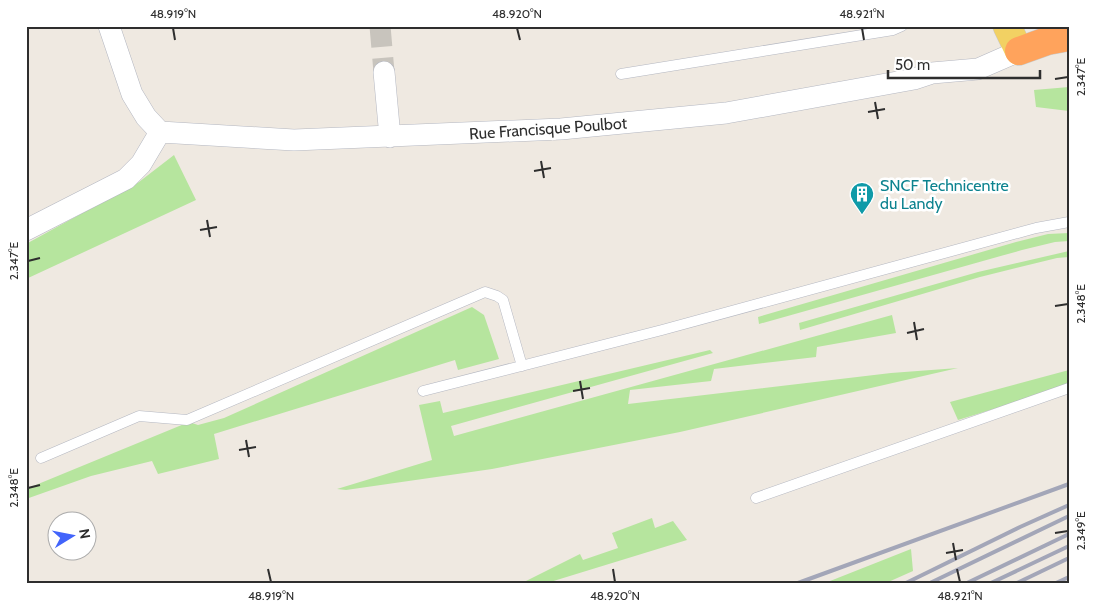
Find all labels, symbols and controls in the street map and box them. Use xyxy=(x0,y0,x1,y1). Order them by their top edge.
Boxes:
text: 48.919°N xyxy=(150,6,196,21)
text: 48.920°N xyxy=(492,6,542,21)
text: 48.921°N xyxy=(839,6,885,21)
scale bar xyxy=(888,48,1040,80)
text: 50 m xyxy=(895,56,930,74)
text: 2.347°E xyxy=(1073,57,1088,96)
street label: Rue Francisque Poulbot xyxy=(469,113,628,143)
place label: SNCF Technicentre du Landy xyxy=(880,176,1009,213)
building icon: SNCF Technicentre du Landy xyxy=(849,181,875,215)
text: 2.347°E xyxy=(6,241,21,280)
text: 2.348°E xyxy=(1073,284,1088,324)
text: 2.348°E xyxy=(6,468,21,508)
text: 2.349°E xyxy=(1073,511,1088,551)
north arrow xyxy=(48,512,98,562)
text: N xyxy=(75,527,95,540)
text: 48.919°N xyxy=(248,588,294,603)
text: 48.920°N xyxy=(590,588,640,603)
text: 48.921°N xyxy=(937,588,983,603)

